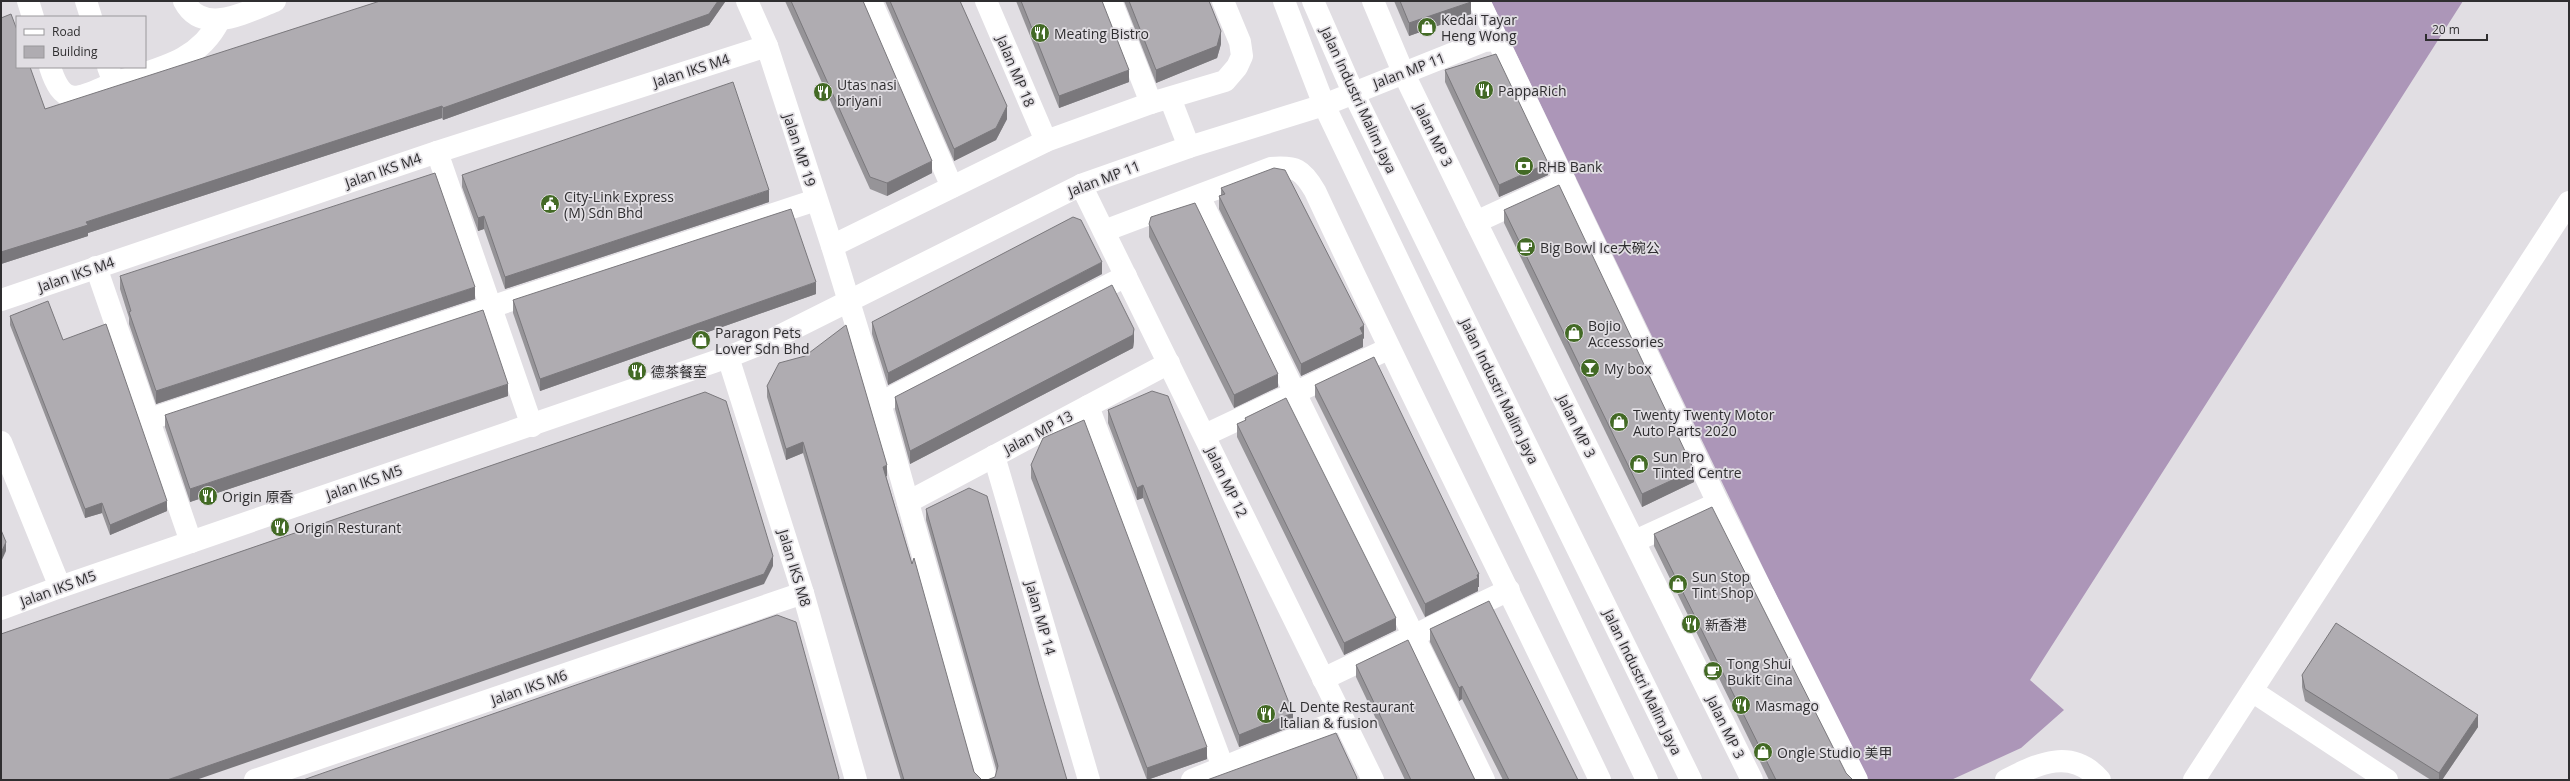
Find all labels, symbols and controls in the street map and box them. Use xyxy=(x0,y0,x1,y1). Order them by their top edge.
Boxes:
place label: Kedai Tayar Heng Wong xyxy=(1441,10,1517,45)
legend xyxy=(16,16,146,68)
shop icon: Kedai Tayar Heng Wong xyxy=(1416,16,1438,38)
scale bar xyxy=(2426,16,2487,42)
text: 20 m xyxy=(2432,21,2460,38)
restaurant icon: Meating Bistro xyxy=(1029,22,1051,44)
street label: Jalan Industri Malim Jaya xyxy=(1316,22,1401,176)
text: Road xyxy=(52,23,81,40)
place label: Meating Bistro xyxy=(1054,24,1149,43)
street label: Jalan MP 18 xyxy=(992,31,1040,110)
text: Building xyxy=(52,43,98,60)
street label: Jalan MP 11 xyxy=(1368,48,1448,93)
street label: Jalan IKS M4 xyxy=(648,49,732,92)
place label: Utas nasi briyani xyxy=(837,75,897,110)
restaurant icon: PappaRich xyxy=(1473,79,1495,101)
restaurant icon: Utas nasi briyani xyxy=(812,81,834,103)
place label: PappaRich xyxy=(1498,81,1567,100)
street label: Jalan MP 3 xyxy=(1410,99,1457,170)
street label: Jalan MP 19 xyxy=(779,109,821,189)
street label: Jalan IKS M4 xyxy=(340,148,424,193)
bank icon: RHB Bank xyxy=(1513,155,1535,177)
street label: Jalan MP 11 xyxy=(1063,156,1143,201)
place label: RHB Bank xyxy=(1538,157,1603,176)
place label: City-Link Express (M) Sdn Bhd xyxy=(564,187,674,222)
public building icon: City-Link Express (M) Sdn Bhd xyxy=(539,193,561,215)
cafe icon: Big Bowl Ice大碗公 xyxy=(1515,236,1537,258)
place label: Big Bowl Ice大碗公 xyxy=(1540,238,1660,257)
street label: Jalan IKS M4 xyxy=(33,252,117,297)
street label: Jalan Industri Malim Jaya xyxy=(1456,313,1544,467)
place label: Bojio Accessories xyxy=(1588,316,1664,351)
shop icon: Bojio Accessories xyxy=(1563,322,1585,344)
place label: Paragon Pets Lover Sdn Bhd xyxy=(715,323,810,358)
shop icon: Paragon Pets Lover Sdn Bhd xyxy=(690,329,712,351)
bar icon: My box xyxy=(1579,357,1601,379)
place label: My box xyxy=(1604,359,1652,378)
restaurant icon: 德茶餐室 xyxy=(626,360,648,382)
place label: 德茶餐室 xyxy=(651,362,707,381)
street label: Jalan MP 3 xyxy=(1553,390,1600,461)
place label: Twenty Twenty Motor Auto Parts 2020 xyxy=(1633,405,1775,440)
street label: Jalan MP 13 xyxy=(998,406,1076,459)
shop icon: Twenty Twenty Motor Auto Parts 2020 xyxy=(1608,411,1630,433)
street label: Jalan MP 12 xyxy=(1201,442,1252,520)
place label: Sun Pro Tinted Centre xyxy=(1653,447,1742,482)
shop icon: Sun Pro Tinted Centre xyxy=(1628,453,1650,475)
street label: Jalan IKS M5 xyxy=(321,460,405,505)
restaurant icon: Origin 原香 xyxy=(197,485,219,507)
place label: Origin 原香 xyxy=(222,487,294,506)
restaurant icon: Origin Resturant xyxy=(269,516,291,538)
place label: Origin Resturant xyxy=(294,518,401,537)
street label: Jalan IKS M8 xyxy=(774,525,816,609)
street label: Jalan IKS M5 xyxy=(16,565,99,611)
place label: Sun Stop Tint Shop xyxy=(1692,567,1754,602)
shop icon: Sun Stop Tint Shop xyxy=(1667,573,1689,595)
street label: Jalan MP 14 xyxy=(1021,577,1061,657)
street label: Jalan Industri Malim Jaya xyxy=(1599,604,1687,758)
restaurant icon: 新香港 xyxy=(1680,613,1702,635)
place label: 新香港 xyxy=(1705,615,1747,634)
place label: Tong Shui Bukit Cina xyxy=(1727,654,1793,689)
cafe icon: Tong Shui Bukit Cina xyxy=(1702,660,1724,682)
street label: Jalan IKS M6 xyxy=(486,665,570,710)
street label: Jalan MP 3 xyxy=(1702,691,1749,762)
restaurant icon: Masmago xyxy=(1730,694,1752,716)
place label: Masmago xyxy=(1755,696,1819,715)
place label: AL Dente Restaurant ltalian & fusion xyxy=(1280,697,1415,732)
restaurant icon: AL Dente Restaurant ltalian & fusion xyxy=(1255,703,1277,725)
shop icon: Ongle Studio 美甲 xyxy=(1752,741,1774,763)
place label: Ongle Studio 美甲 xyxy=(1777,743,1893,762)

